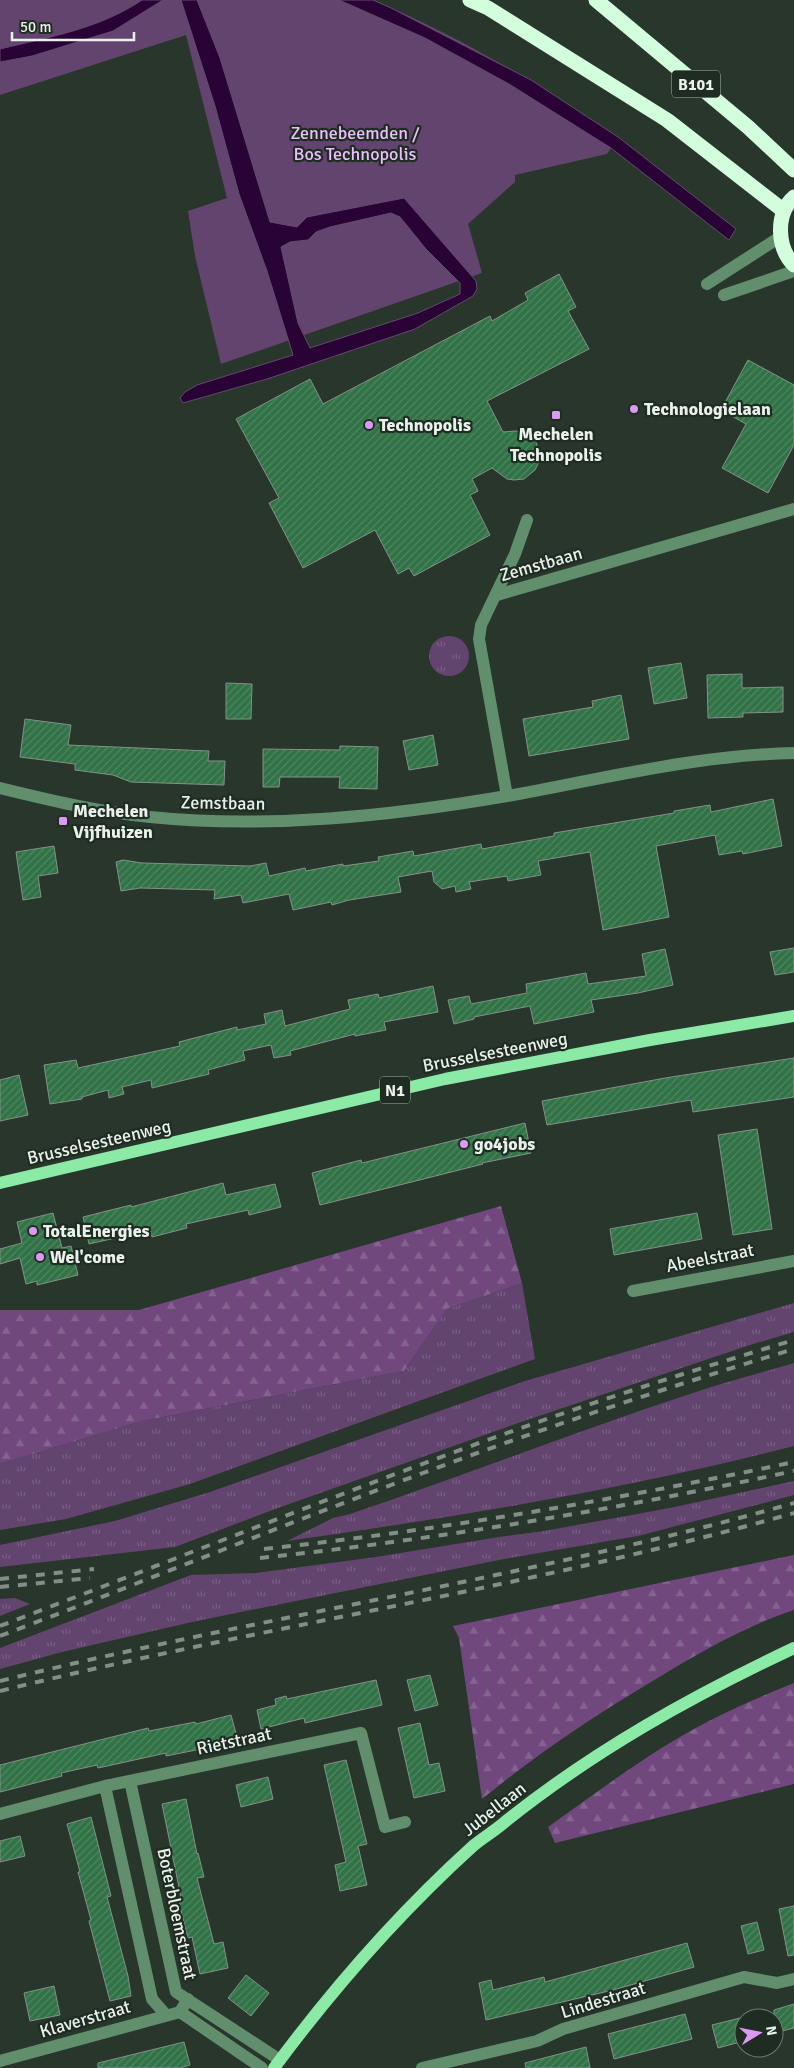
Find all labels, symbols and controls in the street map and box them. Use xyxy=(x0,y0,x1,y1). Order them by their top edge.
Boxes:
scale bar xyxy=(12,10,135,42)
text: 50 m xyxy=(20,18,51,36)
road number: B101 xyxy=(672,70,720,98)
park label: Zennebeemden / Bos Technopolis xyxy=(290,122,420,165)
place label: Technologielaan xyxy=(644,398,771,420)
marker: Technologielaan xyxy=(628,403,640,415)
marker: Mechelen Technopolis xyxy=(550,409,562,421)
place label: Technopolis xyxy=(379,414,471,436)
marker: Technopolis xyxy=(363,419,375,431)
place label: Mechelen Technopolis xyxy=(510,423,602,466)
street label: Zemstbaan xyxy=(497,542,585,586)
street label: Zemstbaan xyxy=(180,791,266,815)
place label: Mechelen Vijfhuizen xyxy=(73,800,153,843)
marker: Mechelen Vijfhuizen xyxy=(57,815,69,827)
street label: Brusselsesteenweg xyxy=(421,1027,569,1077)
road number: N1 xyxy=(380,1076,410,1104)
street label: Brusselsesteenweg xyxy=(25,1115,173,1169)
place label: go4jobs xyxy=(474,1133,535,1155)
marker: go4jobs xyxy=(458,1138,470,1150)
place label: TotalEnergies xyxy=(43,1220,150,1242)
marker: TotalEnergies xyxy=(27,1225,39,1237)
street label: Abeelstraat xyxy=(664,1239,756,1277)
place label: Wel'come xyxy=(50,1246,125,1268)
marker: Wel'come xyxy=(34,1251,46,1263)
street label: Rietstraat xyxy=(195,1722,273,1760)
street label: Jubellaan xyxy=(458,1777,530,1841)
street label: Boterbloemstraat xyxy=(152,1846,202,1982)
street label: Lindestraat xyxy=(558,1977,648,2023)
street label: Klaverstraat xyxy=(37,1996,133,2042)
north arrow xyxy=(734,2008,784,2058)
text: N xyxy=(762,2025,781,2037)

